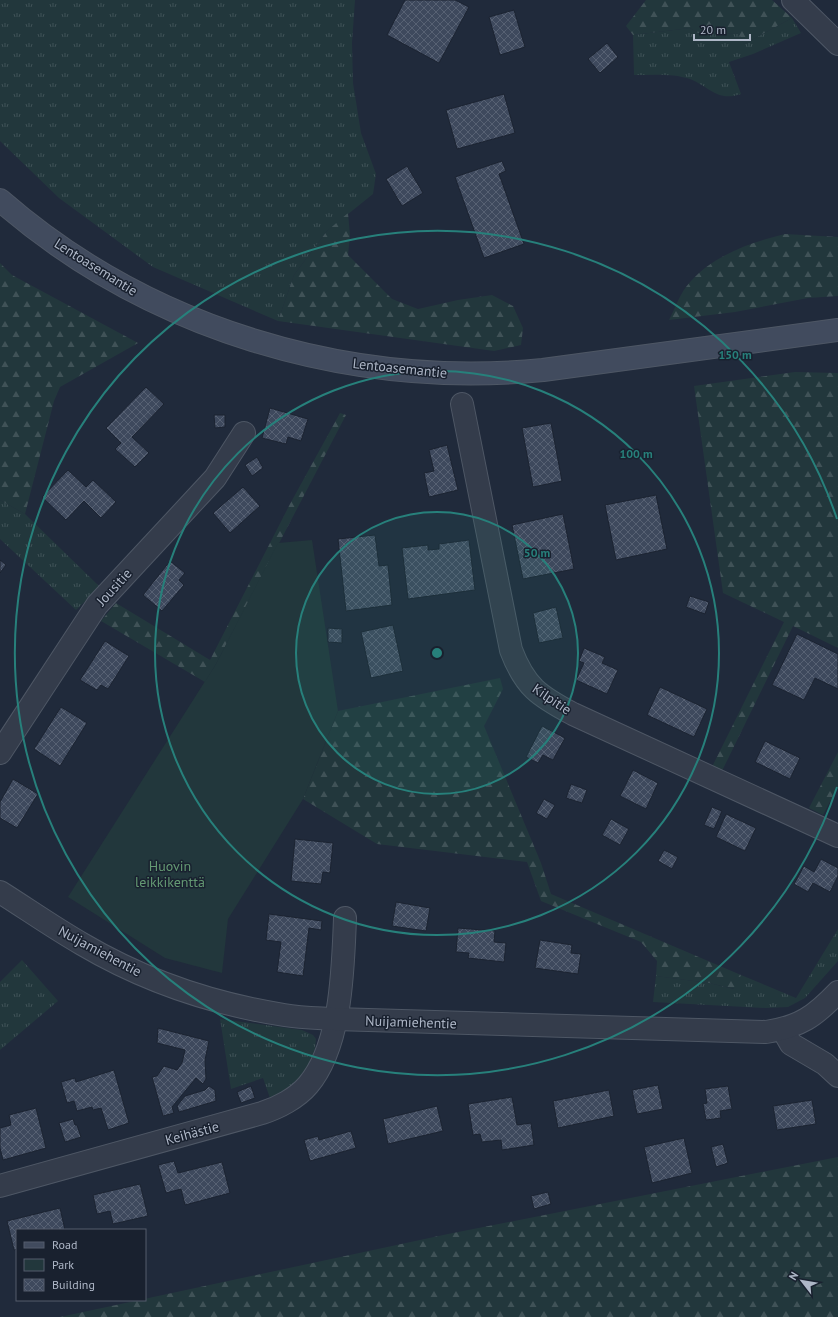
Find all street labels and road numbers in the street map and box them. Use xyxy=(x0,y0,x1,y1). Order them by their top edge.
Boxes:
street label: Lentoasemantie xyxy=(51,234,141,300)
street label: Lentoasemantie xyxy=(352,354,448,382)
street label: Jousitie xyxy=(92,564,136,610)
street label: Kilpitie xyxy=(529,679,575,719)
street label: Nuijamiehentie xyxy=(55,922,145,980)
street label: Nuijamiehentie xyxy=(365,1011,457,1033)
street label: Keihästie xyxy=(163,1117,221,1149)

